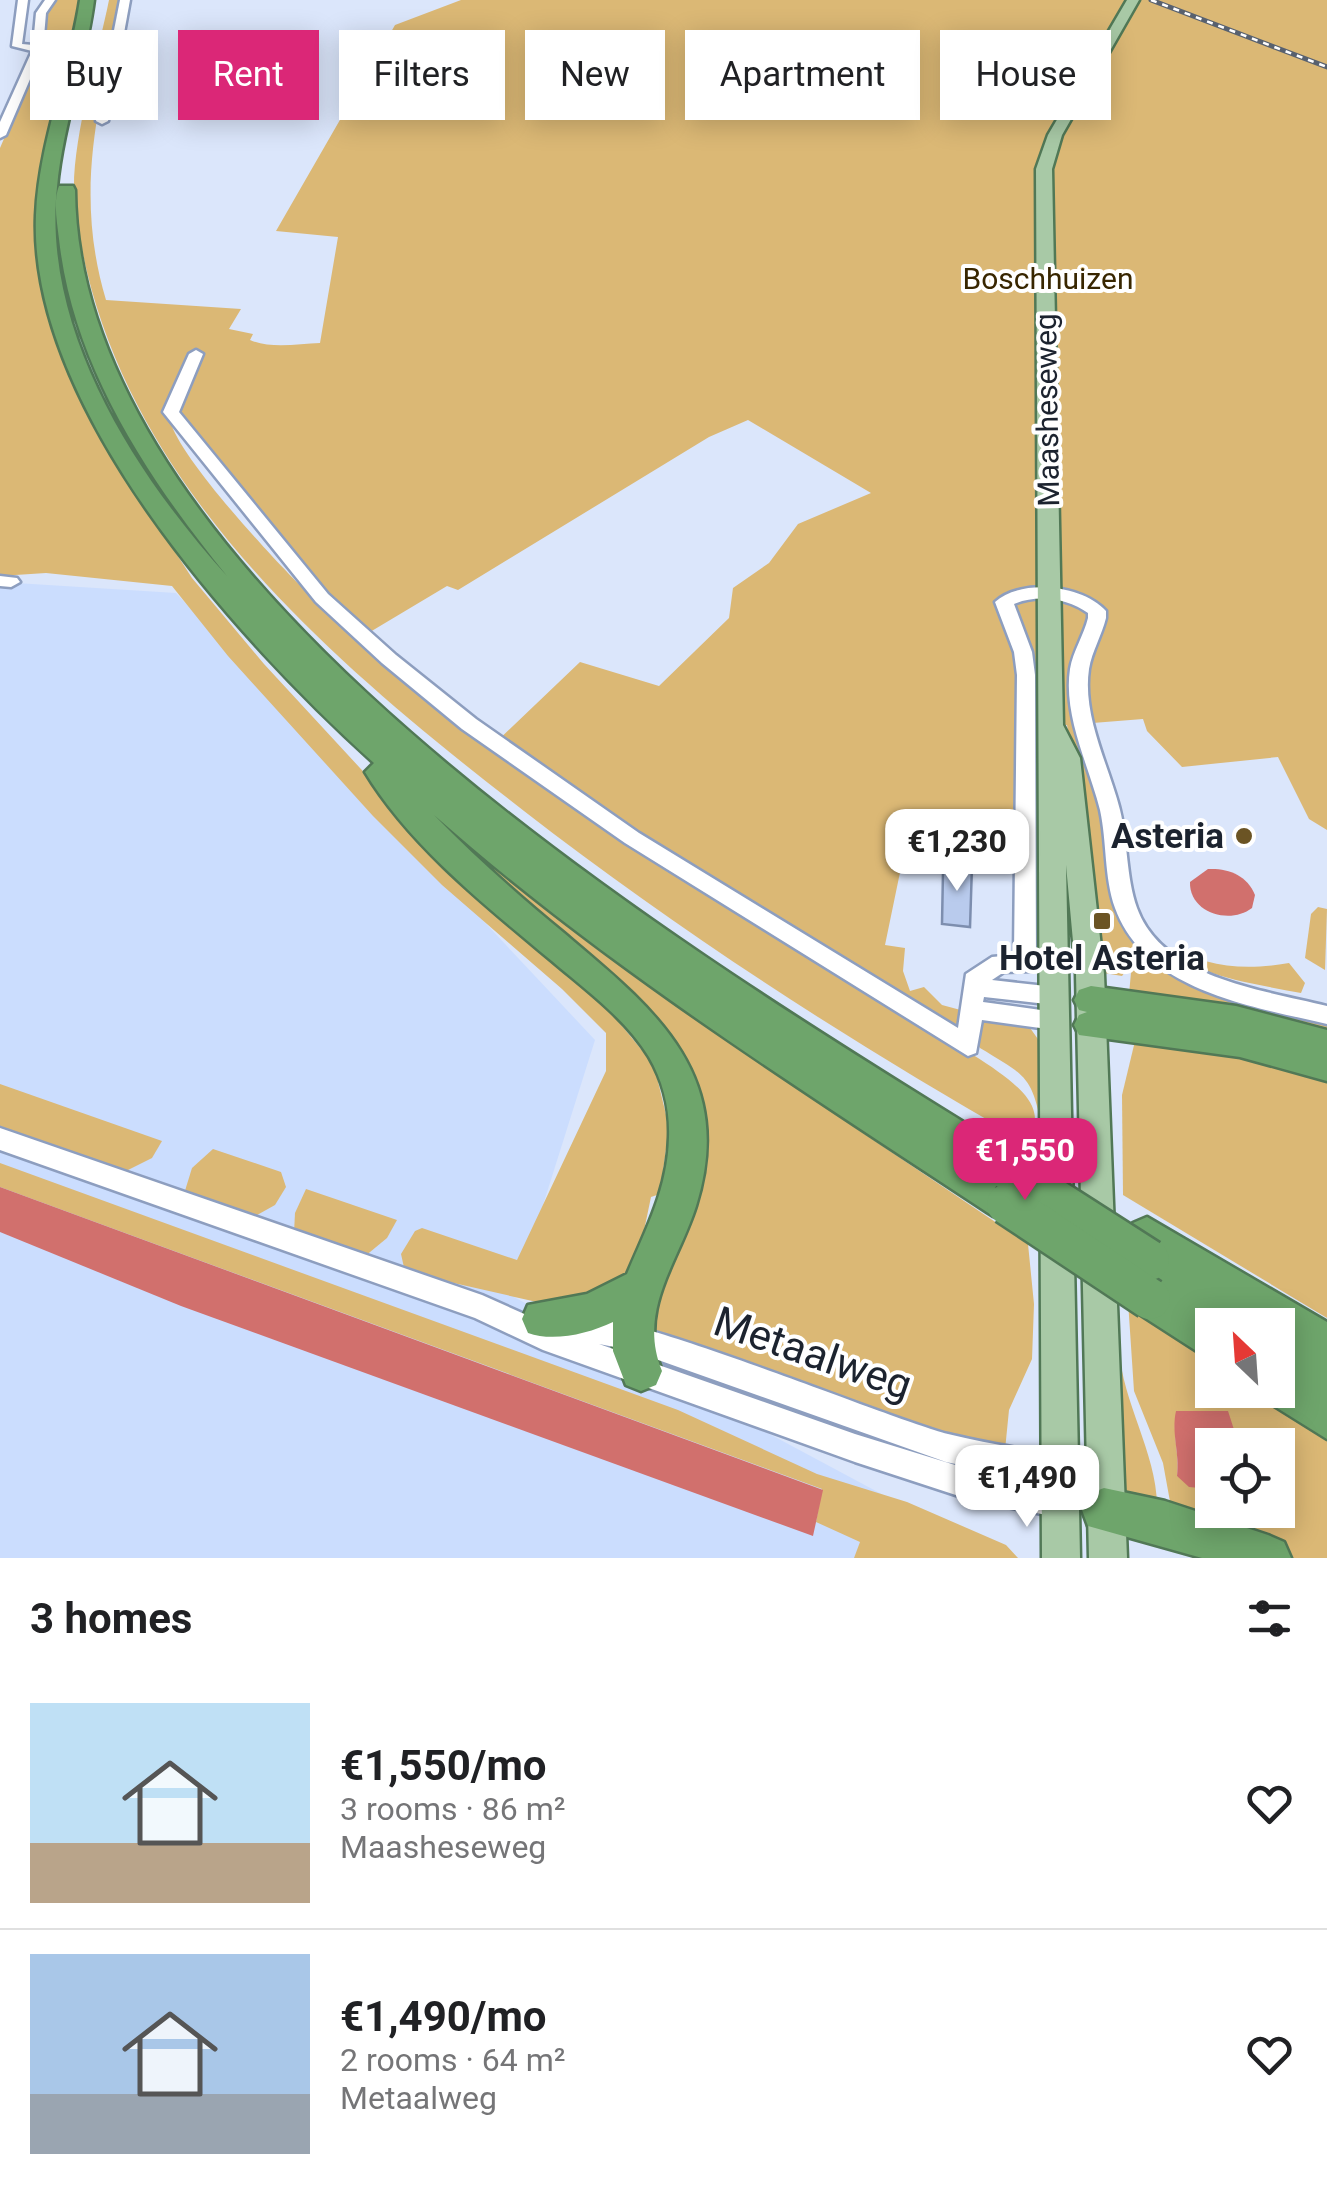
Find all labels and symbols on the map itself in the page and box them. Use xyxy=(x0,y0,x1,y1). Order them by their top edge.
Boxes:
park label: Boschhuizen xyxy=(963,261,1134,296)
street label: Maasheseweg xyxy=(1028,313,1066,507)
pin: €1,230 xyxy=(876,809,1038,894)
place label: Asteria xyxy=(1111,816,1224,857)
marker: Asteria xyxy=(1233,825,1255,847)
marker: Hotel Asteria xyxy=(1091,910,1113,932)
place label: Hotel Asteria xyxy=(999,938,1205,979)
pin: €1,550 xyxy=(944,1118,1106,1203)
street label: Metaalweg xyxy=(708,1296,918,1410)
north arrow xyxy=(1195,1308,1295,1408)
pin: €1,490 xyxy=(946,1445,1108,1530)

